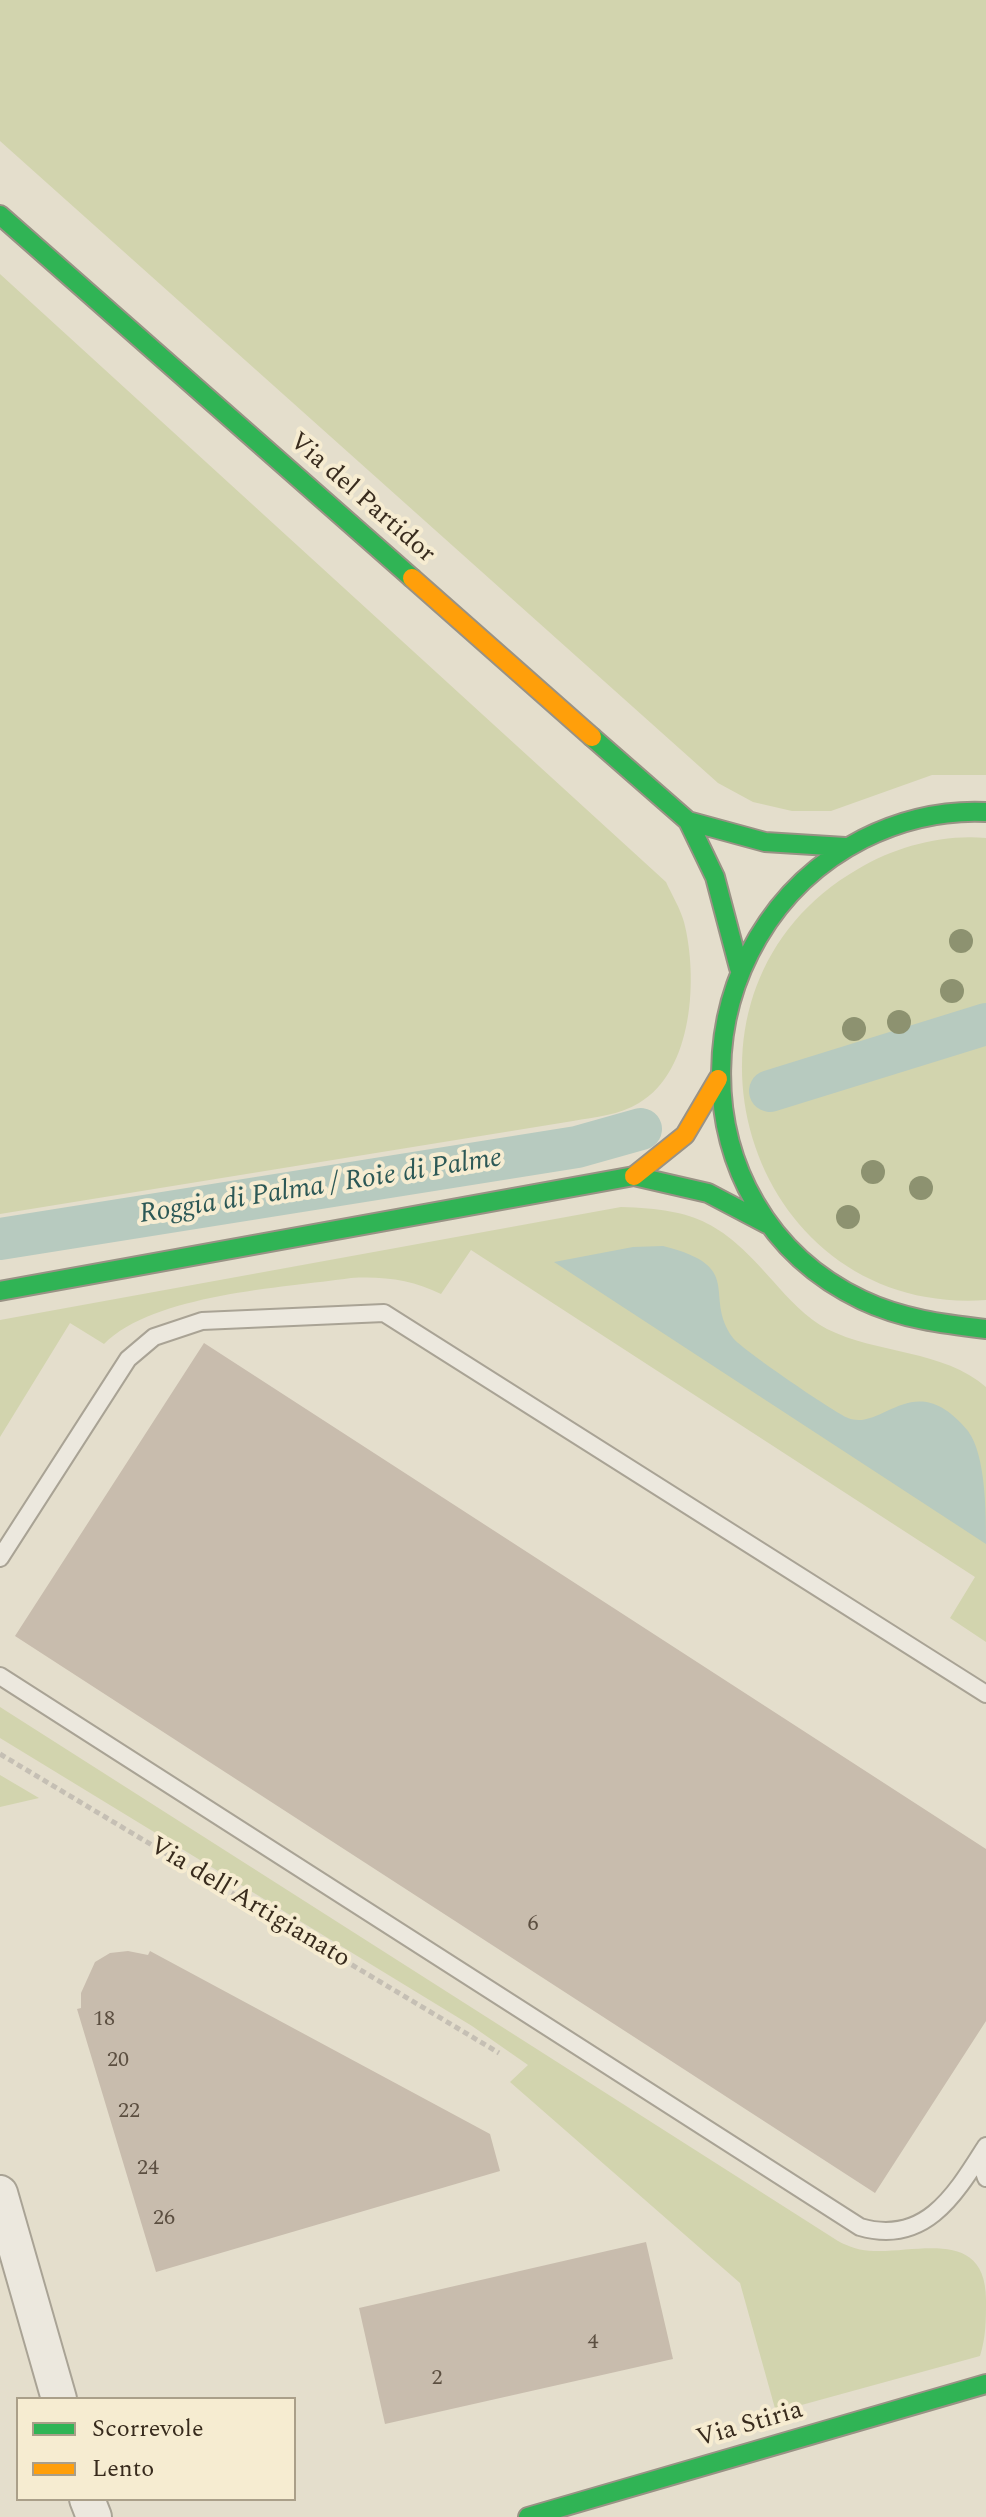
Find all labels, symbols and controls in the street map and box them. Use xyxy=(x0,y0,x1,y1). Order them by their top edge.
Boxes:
street label: Via del Partidor xyxy=(282,427,440,571)
water label: Roggia di Palma / Roie di Palme xyxy=(137,1143,505,1233)
street label: Via dell'Artigianato xyxy=(143,1832,355,1976)
house number: 6 xyxy=(528,1913,538,1939)
house number: 18 xyxy=(93,2008,115,2034)
house number: 20 xyxy=(107,2049,129,2075)
house number: 22 xyxy=(118,2100,140,2126)
house number: 24 xyxy=(137,2157,159,2183)
house number: 26 xyxy=(153,2207,175,2233)
house number: 4 xyxy=(588,2331,598,2357)
house number: 2 xyxy=(432,2367,442,2393)
street label: Via Stiria xyxy=(693,2396,807,2456)
legend xyxy=(16,2397,296,2501)
text: Scorrevole xyxy=(92,2411,204,2447)
text: Lento xyxy=(92,2451,154,2487)

